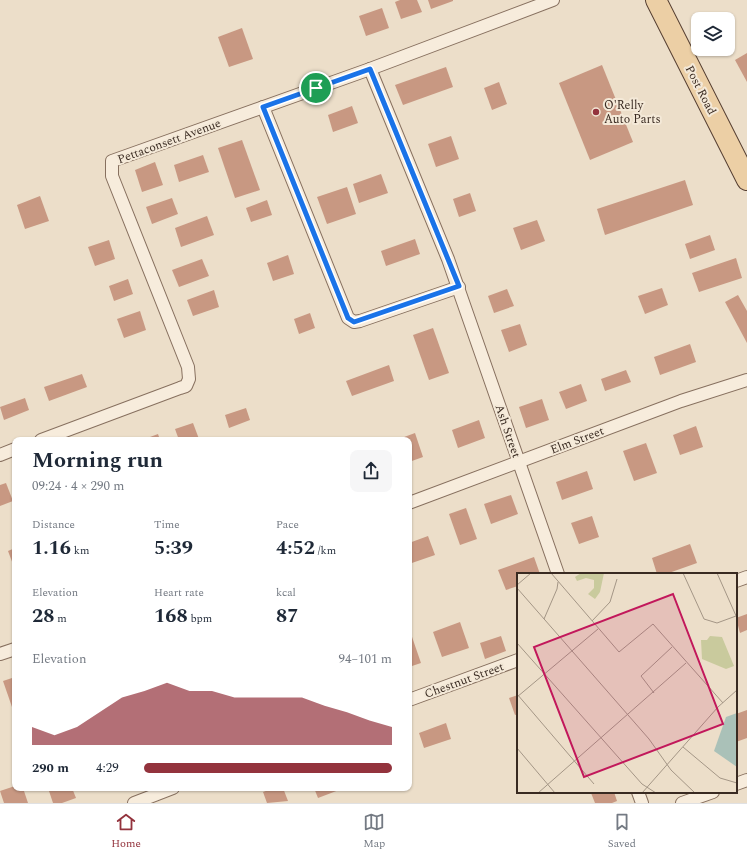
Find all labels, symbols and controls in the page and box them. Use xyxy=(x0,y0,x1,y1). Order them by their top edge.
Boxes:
map controls xyxy=(691,12,735,56)
button: layers xyxy=(691,12,735,56)
street label: Post Road xyxy=(680,62,721,119)
pin xyxy=(299,71,333,105)
icon: arrive xyxy=(305,77,327,99)
place label: O'Relly Auto Parts xyxy=(604,96,661,129)
marker: O'Relly Auto Parts xyxy=(591,107,601,117)
street label: Pettaconsett Avenue xyxy=(115,114,224,169)
street label: Ash Street xyxy=(490,402,526,461)
street label: Elm Street xyxy=(548,422,607,459)
text: Morning run xyxy=(32,444,163,477)
button: share xyxy=(350,450,392,492)
text: 09:24 · 4 × 290 m xyxy=(32,476,124,496)
text: Distance xyxy=(32,516,75,533)
text: Time xyxy=(154,516,180,533)
text: Pace xyxy=(276,516,299,533)
text: 1.16 xyxy=(32,533,71,563)
text: 5:39 xyxy=(154,533,193,563)
text: 4:52 xyxy=(276,533,315,563)
text: km xyxy=(71,542,89,559)
text: /km xyxy=(315,542,336,559)
inset map xyxy=(517,573,737,793)
text: Elevation xyxy=(32,584,78,601)
text: Heart rate xyxy=(154,584,204,601)
text: kcal xyxy=(276,584,296,601)
text: 28 xyxy=(32,601,54,631)
text: 168 xyxy=(154,601,188,631)
text: 87 xyxy=(276,601,298,631)
text: m xyxy=(54,610,67,627)
text: bpm xyxy=(188,610,212,627)
text: Elevation xyxy=(32,649,86,669)
text: 94–101 m xyxy=(339,649,392,669)
street label: Chestnut Street xyxy=(422,657,507,704)
text: 290 m xyxy=(32,758,69,778)
text: 4:29 xyxy=(96,758,119,778)
tab: Home xyxy=(111,811,141,852)
tab: Map xyxy=(363,811,385,852)
tab: Saved xyxy=(608,811,636,852)

